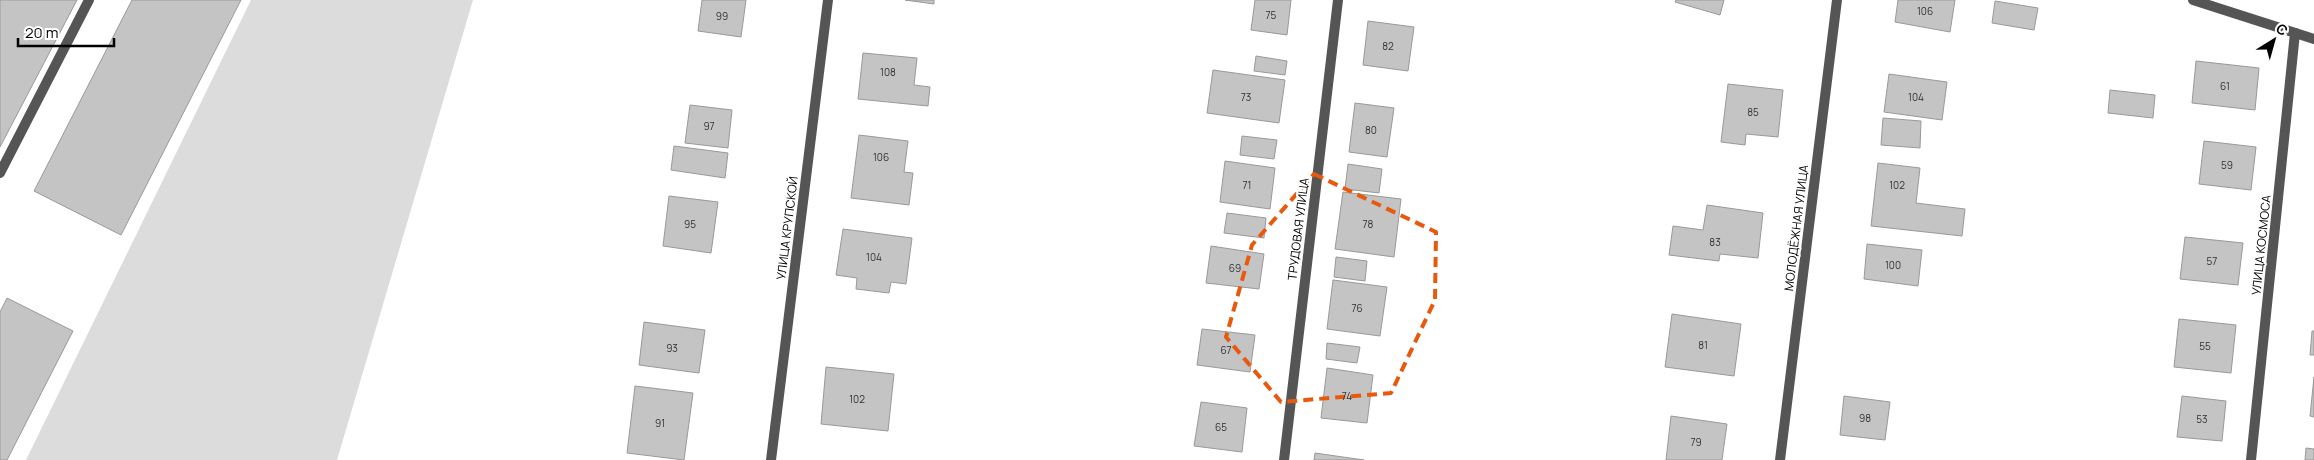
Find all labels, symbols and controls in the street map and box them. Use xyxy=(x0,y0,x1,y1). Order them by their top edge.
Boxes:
house number: 106 xyxy=(1917,4,1933,18)
house number: 75 xyxy=(1266,8,1277,22)
house number: 99 xyxy=(716,9,728,23)
scale bar xyxy=(18,15,114,47)
north arrow xyxy=(2249,15,2299,65)
text: С xyxy=(2272,19,2292,40)
text: 20 m xyxy=(25,22,58,43)
house number: 82 xyxy=(1382,39,1394,53)
house number: 108 xyxy=(880,65,896,79)
house number: 61 xyxy=(2220,79,2230,93)
house number: 73 xyxy=(1241,90,1251,104)
house number: 104 xyxy=(1908,90,1924,104)
house number: 85 xyxy=(1747,105,1759,119)
house number: 97 xyxy=(703,119,715,133)
house number: 80 xyxy=(1365,123,1377,137)
house number: 106 xyxy=(873,150,889,164)
house number: 59 xyxy=(2221,158,2233,172)
street label: МОЛОДЁЖНАЯ УЛИЦА xyxy=(1780,164,1812,292)
street label: УЛИЦА КРУПСКОЙ xyxy=(772,175,802,281)
street label: ТРУДОВАЯ УЛИЦА xyxy=(1283,176,1313,281)
house number: 71 xyxy=(1243,178,1251,192)
house number: 102 xyxy=(1889,178,1905,192)
street label: УЛИЦА КОСМОСА xyxy=(2247,194,2275,296)
house number: 95 xyxy=(684,217,696,231)
house number: 78 xyxy=(1363,217,1374,231)
house number: 83 xyxy=(1709,235,1721,249)
house number: 104 xyxy=(866,250,882,264)
house number: 57 xyxy=(2207,254,2217,268)
house number: 100 xyxy=(1885,258,1901,272)
house number: 69 xyxy=(1229,261,1241,275)
house number: 76 xyxy=(1351,301,1363,315)
house number: 81 xyxy=(1698,338,1708,352)
house number: 55 xyxy=(2199,339,2211,353)
house number: 93 xyxy=(666,341,678,355)
house number: 67 xyxy=(1220,343,1232,357)
house number: 74 xyxy=(1342,389,1352,403)
house number: 102 xyxy=(849,392,865,406)
house number: 98 xyxy=(1859,411,1871,425)
house number: 53 xyxy=(2196,412,2208,426)
house number: 91 xyxy=(655,416,665,430)
house number: 65 xyxy=(1215,420,1227,434)
house number: 79 xyxy=(1690,435,1702,449)

